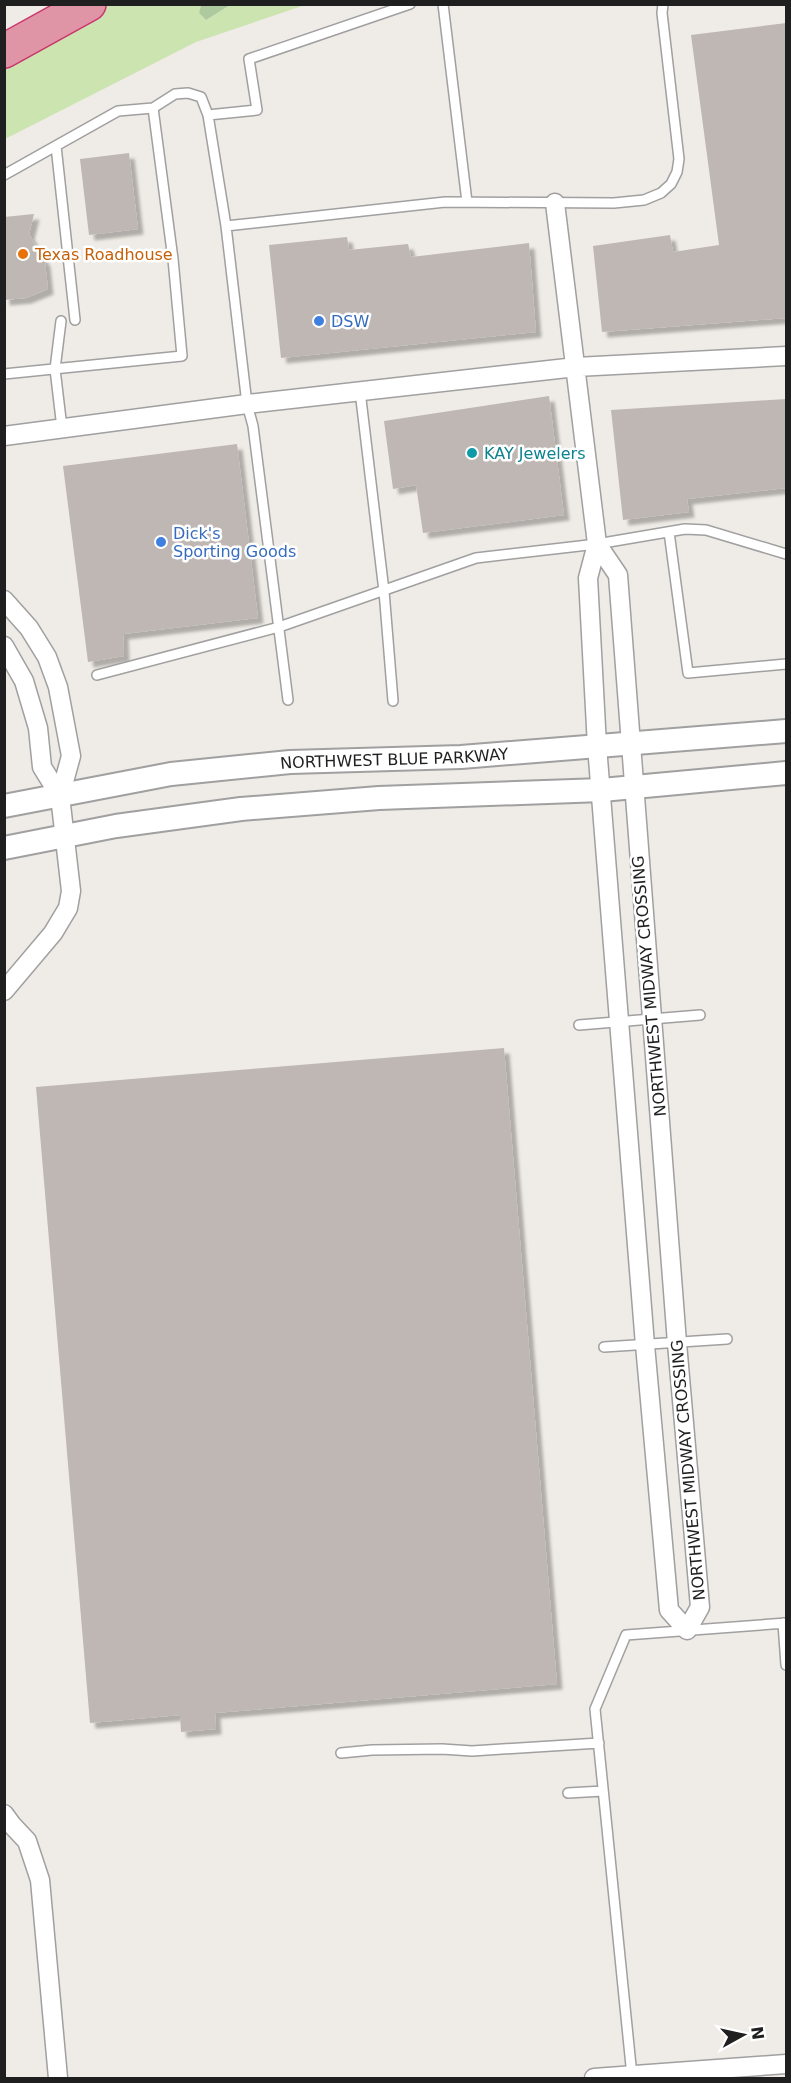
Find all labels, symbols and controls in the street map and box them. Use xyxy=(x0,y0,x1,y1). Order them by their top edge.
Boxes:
place label: Texas Roadhouse xyxy=(34,245,173,264)
marker: Texas Roadhouse xyxy=(16,247,30,261)
place label: DSW xyxy=(331,312,369,331)
marker: DSW xyxy=(312,314,326,328)
place label: KAY Jewelers xyxy=(484,444,585,463)
marker: KAY Jewelers xyxy=(465,446,479,460)
place label: Dick's Sporting Goods xyxy=(173,524,296,561)
marker: Dick's Sporting Goods xyxy=(154,535,168,549)
street label: NORTHWEST BLUE PARKWAY xyxy=(279,744,509,772)
street label: NORTHWEST MIDWAY CROSSING xyxy=(628,855,670,1117)
street label: NORTHWEST MIDWAY CROSSING xyxy=(667,1339,709,1601)
north arrow xyxy=(713,2005,773,2065)
text: N xyxy=(747,2025,768,2041)

